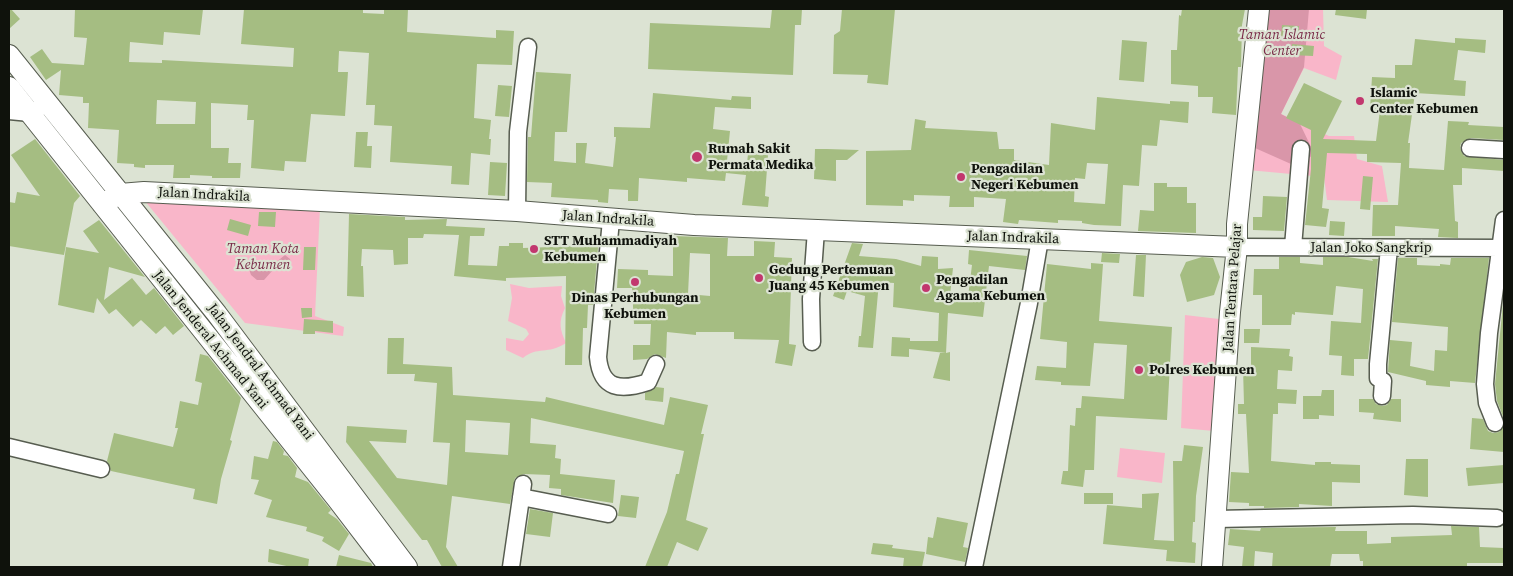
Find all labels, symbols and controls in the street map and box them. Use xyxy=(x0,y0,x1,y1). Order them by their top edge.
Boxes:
park label: Taman Islamic Center xyxy=(1239,27,1325,59)
place label: Islamic Center Kebumen xyxy=(1370,85,1478,118)
marker: Islamic Center Kebumen xyxy=(1354,95,1366,107)
place label: Rumah Sakit Permata Medika xyxy=(708,141,814,174)
marker: Rumah Sakit Permata Medika xyxy=(690,150,704,164)
place label: Pengadilan Negeri Kebumen xyxy=(971,161,1079,193)
marker: Pengadilan Negeri Kebumen xyxy=(955,171,967,183)
street label: Jalan Indrakila xyxy=(157,184,251,206)
street label: Jalan Indrakila xyxy=(561,207,655,231)
street label: Jalan Tentara Pelajar xyxy=(1220,223,1246,353)
street label: Jalan Indrakila xyxy=(967,228,1059,248)
place label: STT Muhammadiyah Kebumen xyxy=(544,233,677,266)
street label: Jalan Joko Sangkrip xyxy=(1310,240,1432,256)
park label: Taman Kota Kebumen xyxy=(227,241,299,274)
marker: STT Muhammadiyah Kebumen xyxy=(528,243,540,255)
place label: Gedung Pertemuan Juang 45 Kebumen xyxy=(769,262,893,294)
street label: Jalan Jenderal Achmad Yani xyxy=(149,267,271,413)
marker: Gedung Pertemuan Juang 45 Kebumen xyxy=(753,272,765,284)
place label: Pengadilan Agama Kebumen xyxy=(936,272,1045,304)
marker: Dinas Perhubungan Kebumen xyxy=(629,276,641,288)
marker: Pengadilan Agama Kebumen xyxy=(920,282,932,294)
place label: Dinas Perhubungan Kebumen xyxy=(571,290,699,322)
street label: Jalan Jendral Achmad Yani xyxy=(203,301,317,443)
place label: Polres Kebumen xyxy=(1149,362,1255,378)
marker: Polres Kebumen xyxy=(1133,364,1145,376)

